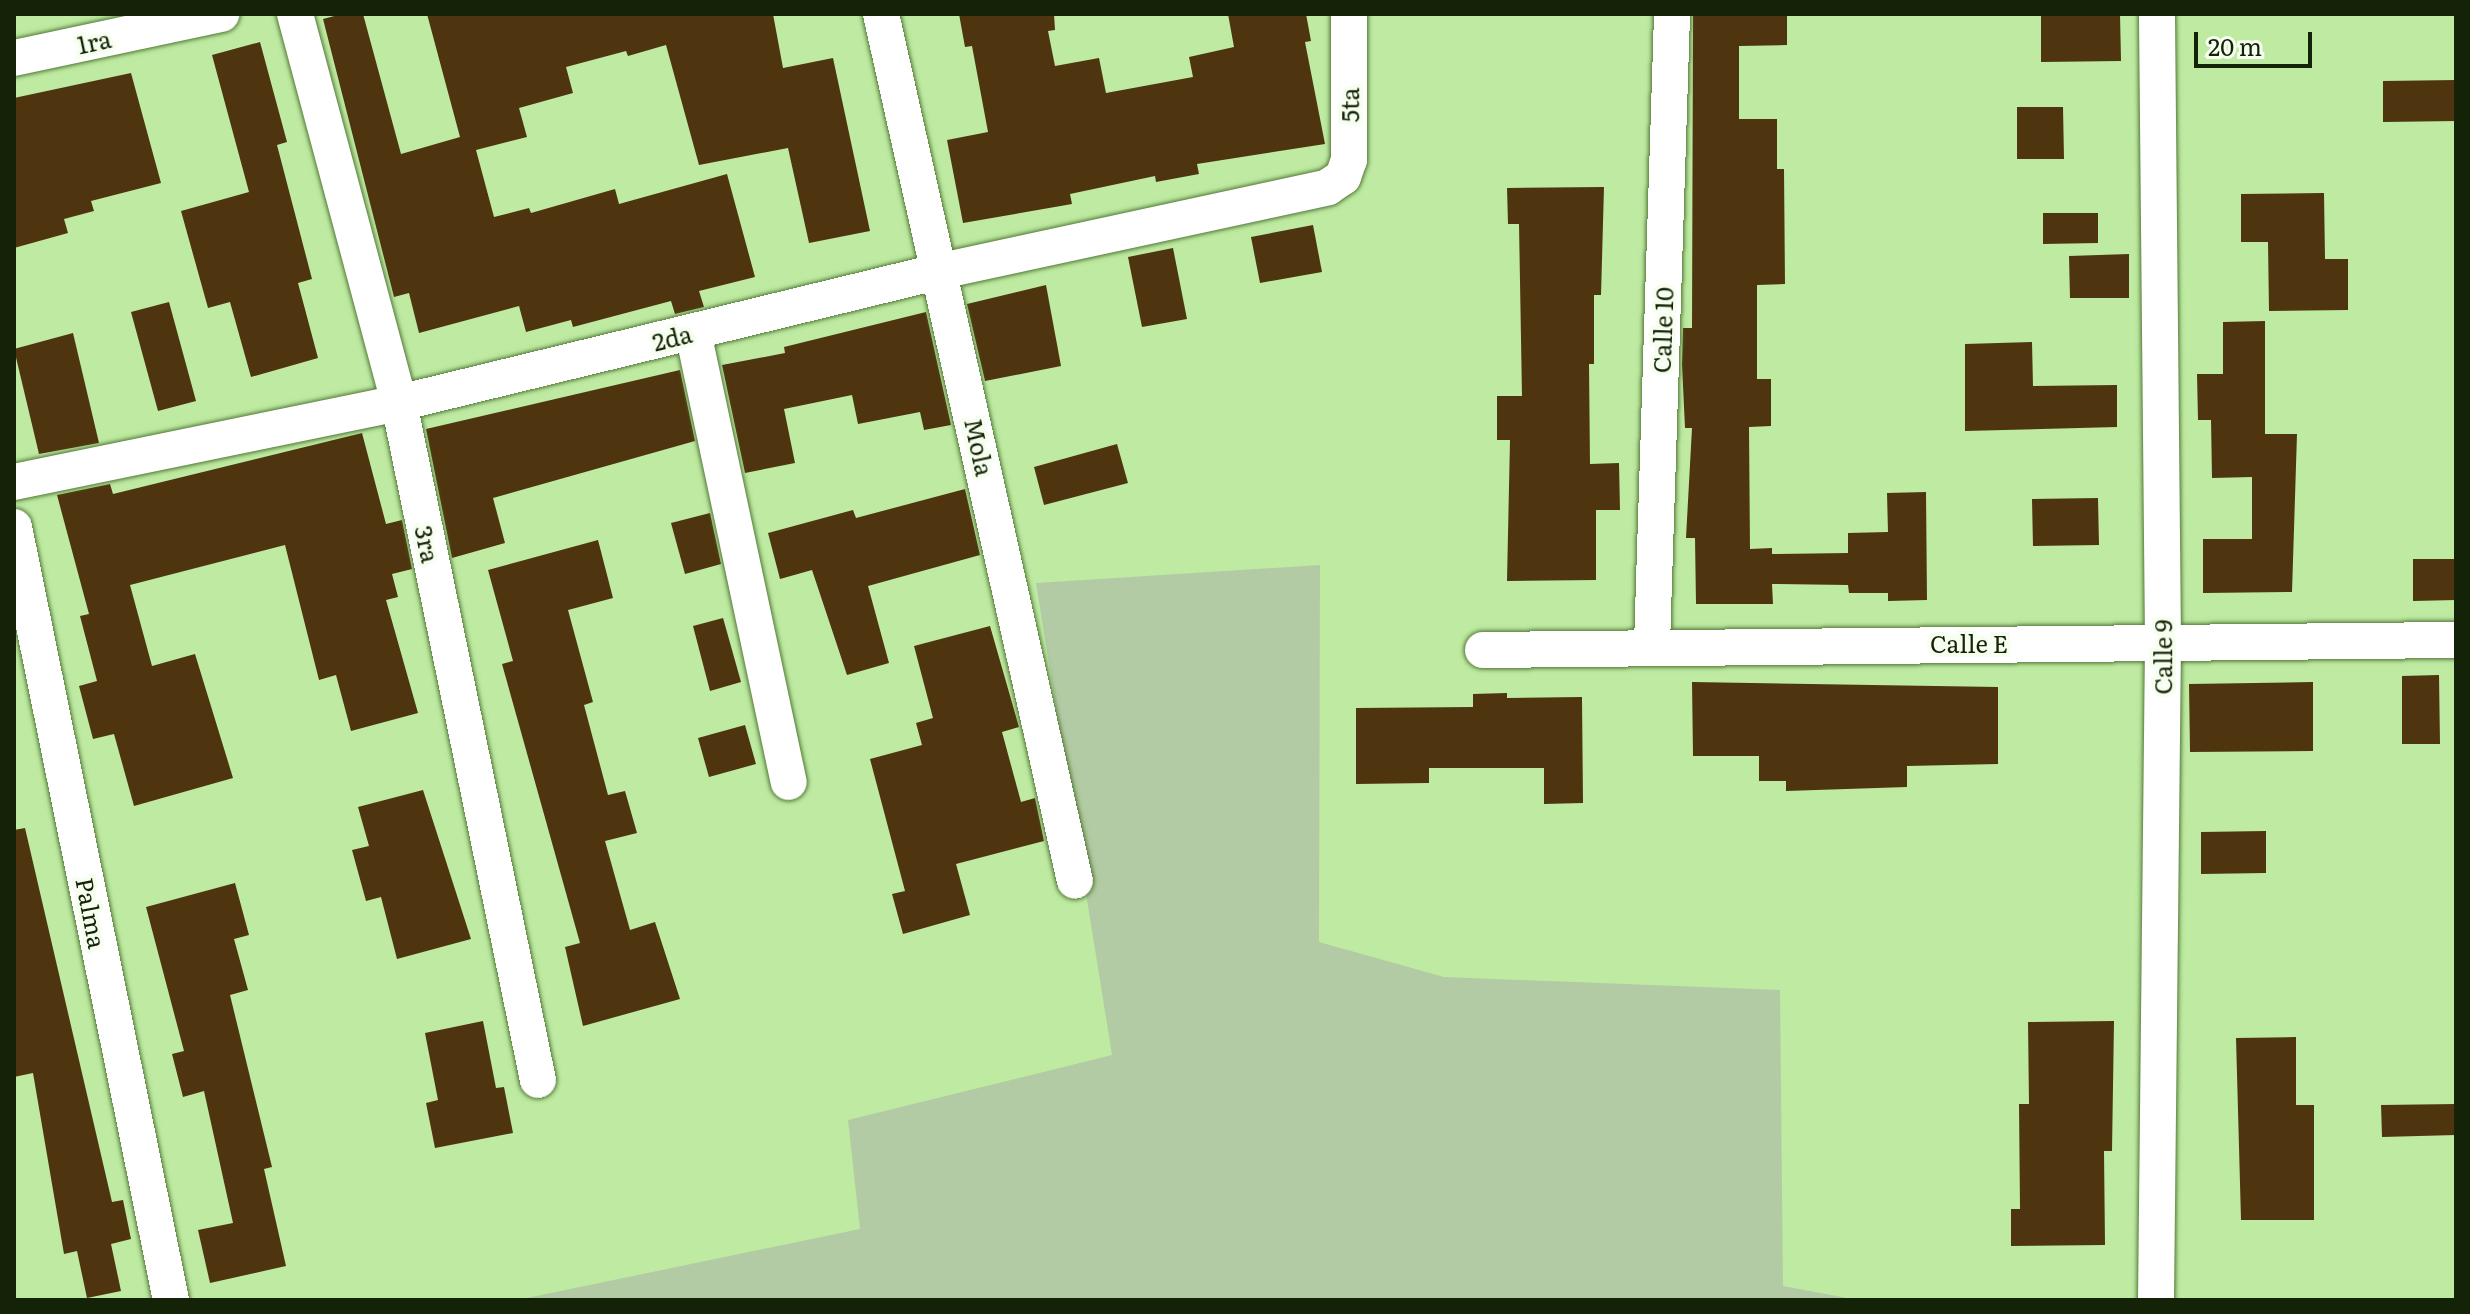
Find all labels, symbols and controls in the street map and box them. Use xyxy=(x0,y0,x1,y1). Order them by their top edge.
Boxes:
scale bar xyxy=(2198,16,2316,66)
street label: 1ra xyxy=(74,23,114,59)
text: 20 m xyxy=(2208,28,2262,63)
street label: 5ta xyxy=(1335,88,1363,122)
street label: Calle 10 xyxy=(1646,286,1678,374)
street label: 2da xyxy=(649,318,695,356)
street label: Mola xyxy=(960,416,1000,478)
street label: 3ra xyxy=(410,523,446,565)
street label: Calle 9 xyxy=(2148,619,2176,695)
street label: Calle E xyxy=(1930,629,2008,657)
street label: Palma xyxy=(71,875,113,951)

